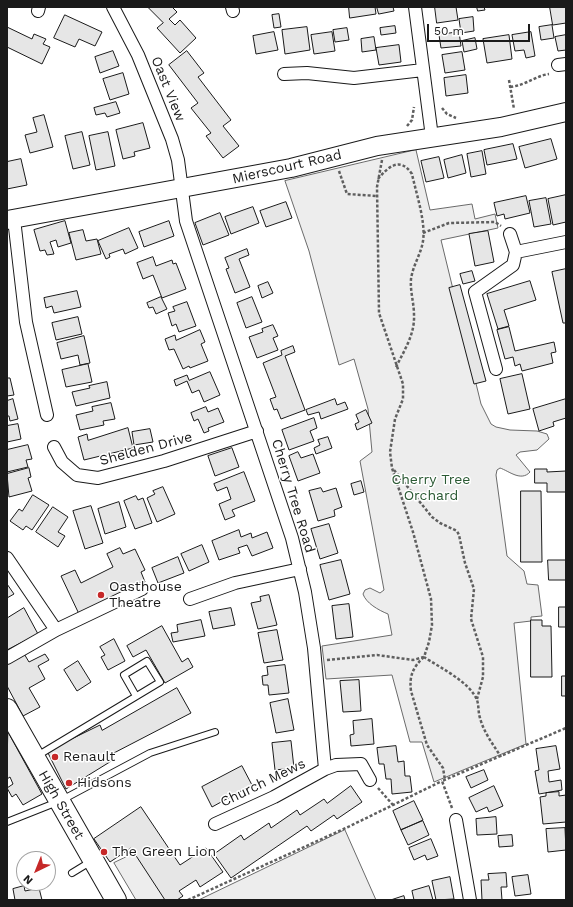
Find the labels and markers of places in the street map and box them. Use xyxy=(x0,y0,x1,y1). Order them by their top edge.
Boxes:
place label: Oasthouse Theatre xyxy=(109,579,182,612)
marker: Oasthouse Theatre xyxy=(96,590,106,600)
place label: Renault xyxy=(63,749,115,765)
marker: Renault xyxy=(50,752,60,762)
place label: Hidsons xyxy=(77,775,132,791)
marker: Hidsons xyxy=(64,778,74,788)
place label: The Green Lion xyxy=(112,844,216,860)
marker: The Green Lion xyxy=(99,847,109,857)

